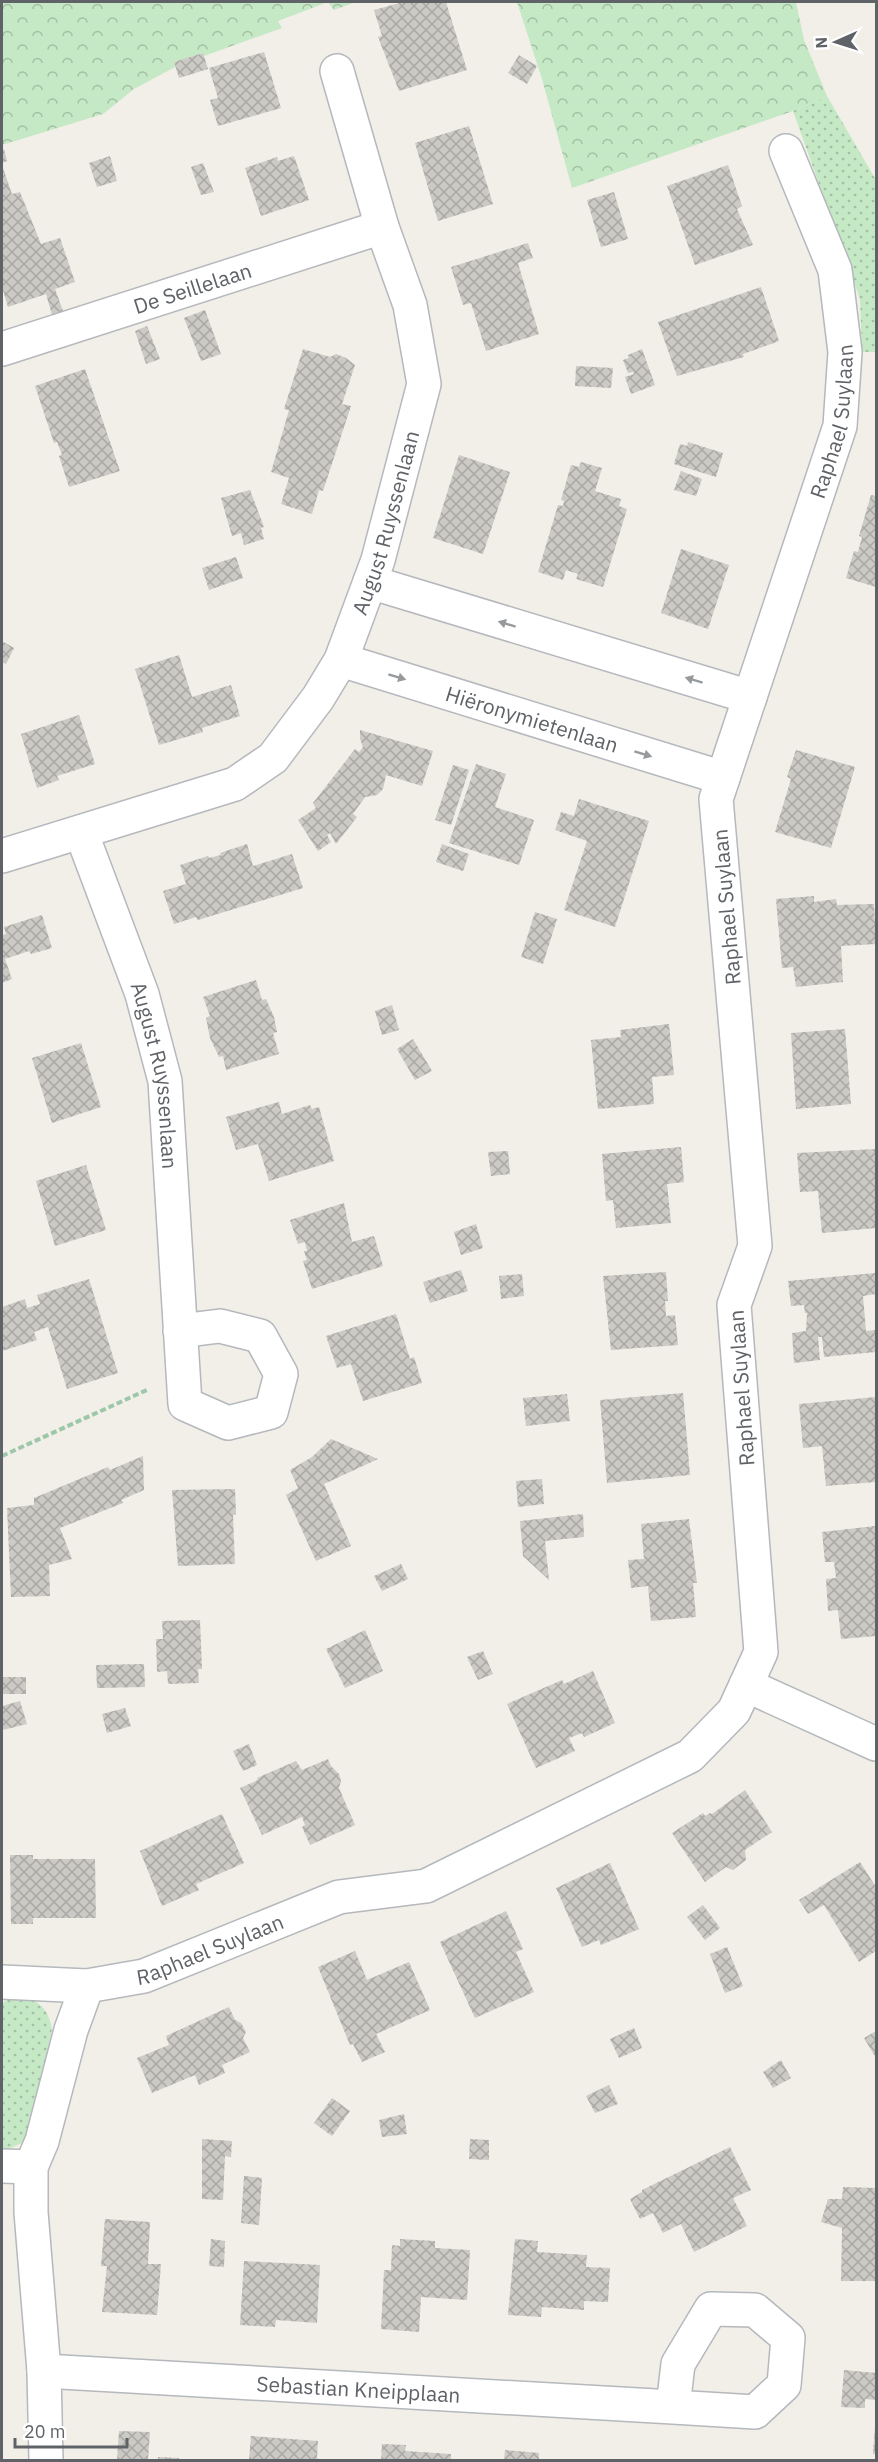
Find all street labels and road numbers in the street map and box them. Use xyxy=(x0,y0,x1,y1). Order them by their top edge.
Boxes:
street label: De Seillelaan xyxy=(130,256,255,320)
street label: Raphael Suylaan xyxy=(803,343,859,502)
street label: August Ruyssenlaan xyxy=(345,428,425,619)
street label: Hiëronymietenlaan xyxy=(442,679,622,759)
street label: Raphael Suylaan xyxy=(705,828,747,986)
street label: August Ruyssenlaan xyxy=(125,978,184,1170)
street label: Raphael Suylaan xyxy=(722,1309,760,1467)
street label: Raphael Suylaan xyxy=(134,1907,288,1991)
street label: Sebastian Kneipplaan xyxy=(256,2369,461,2409)

